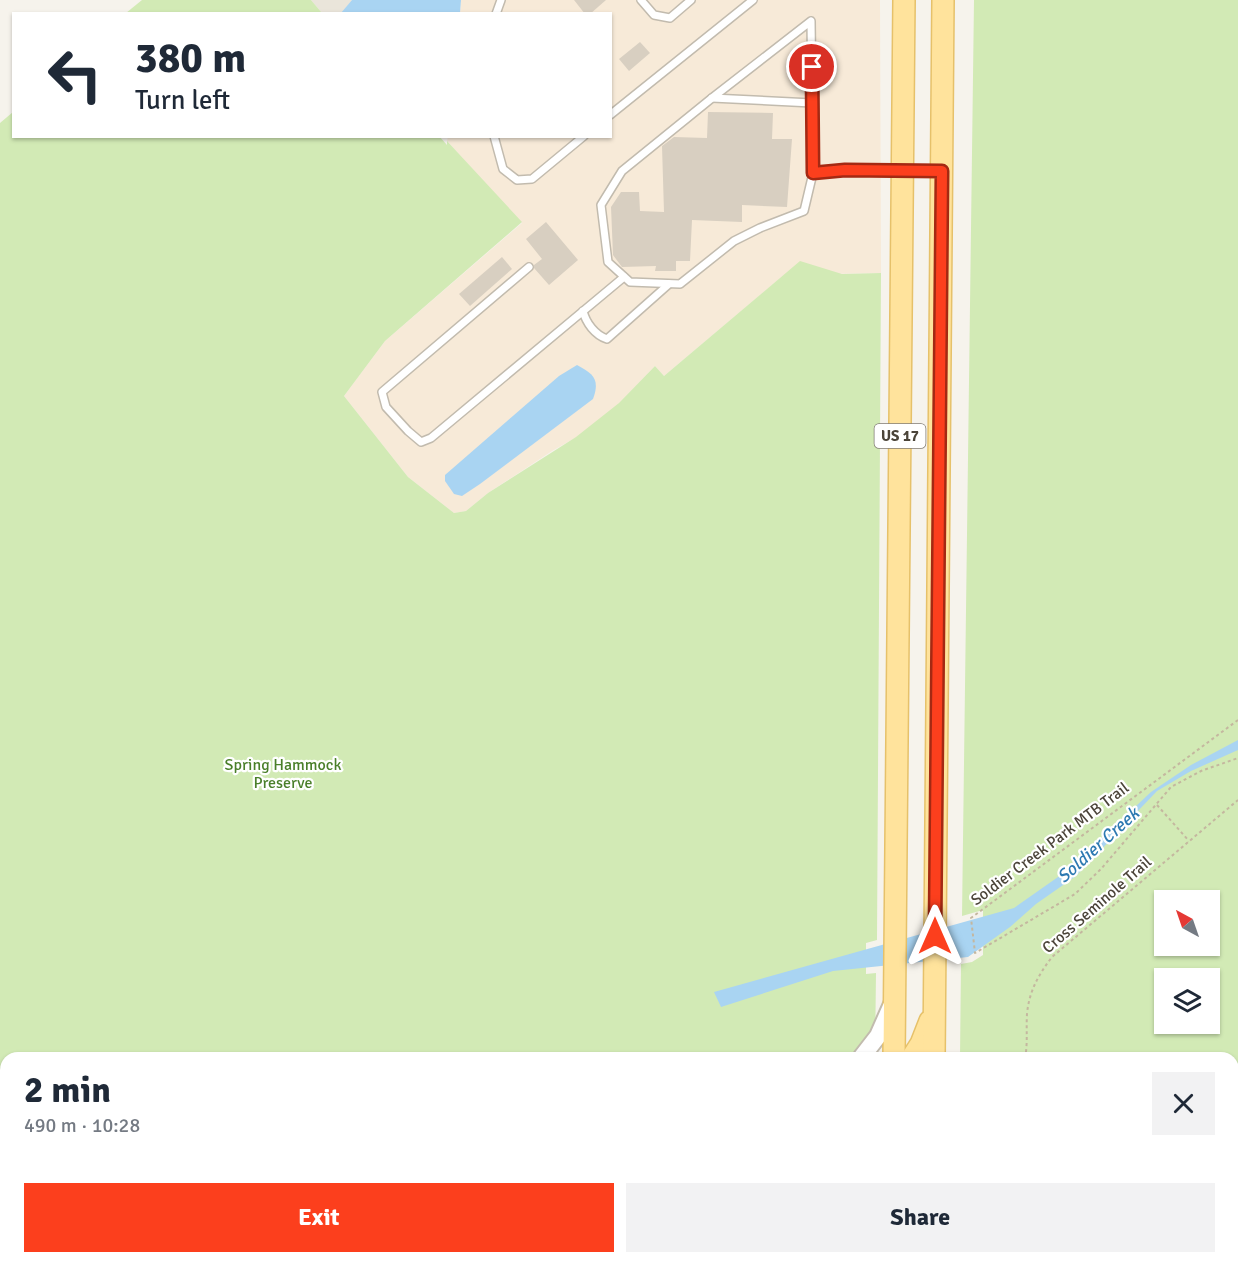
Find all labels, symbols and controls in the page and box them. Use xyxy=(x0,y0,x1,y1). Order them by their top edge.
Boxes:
text: 380 m xyxy=(135,33,246,84)
icon: left xyxy=(36,36,114,114)
pin xyxy=(786,41,837,92)
icon: arrive xyxy=(795,50,828,83)
text: Turn left xyxy=(135,84,230,117)
road number: US 17 xyxy=(874,424,926,448)
park label: Spring Hammock Preserve xyxy=(225,755,341,793)
street label: Soldier Creek Park MTB Trail xyxy=(967,778,1133,910)
water label: Soldier Creek xyxy=(1053,803,1143,887)
street label: Cross Seminole Trail xyxy=(1038,852,1156,958)
north arrow xyxy=(1154,890,1220,956)
map controls xyxy=(1154,890,1220,1034)
position arrow xyxy=(903,904,967,968)
button: layers xyxy=(1154,968,1220,1034)
text: 2 min xyxy=(24,1068,111,1113)
button: close xyxy=(1152,1072,1215,1135)
text: 490 m · 10:28 xyxy=(24,1113,140,1138)
button: Exit xyxy=(24,1183,614,1252)
button: Share xyxy=(626,1183,1215,1252)

